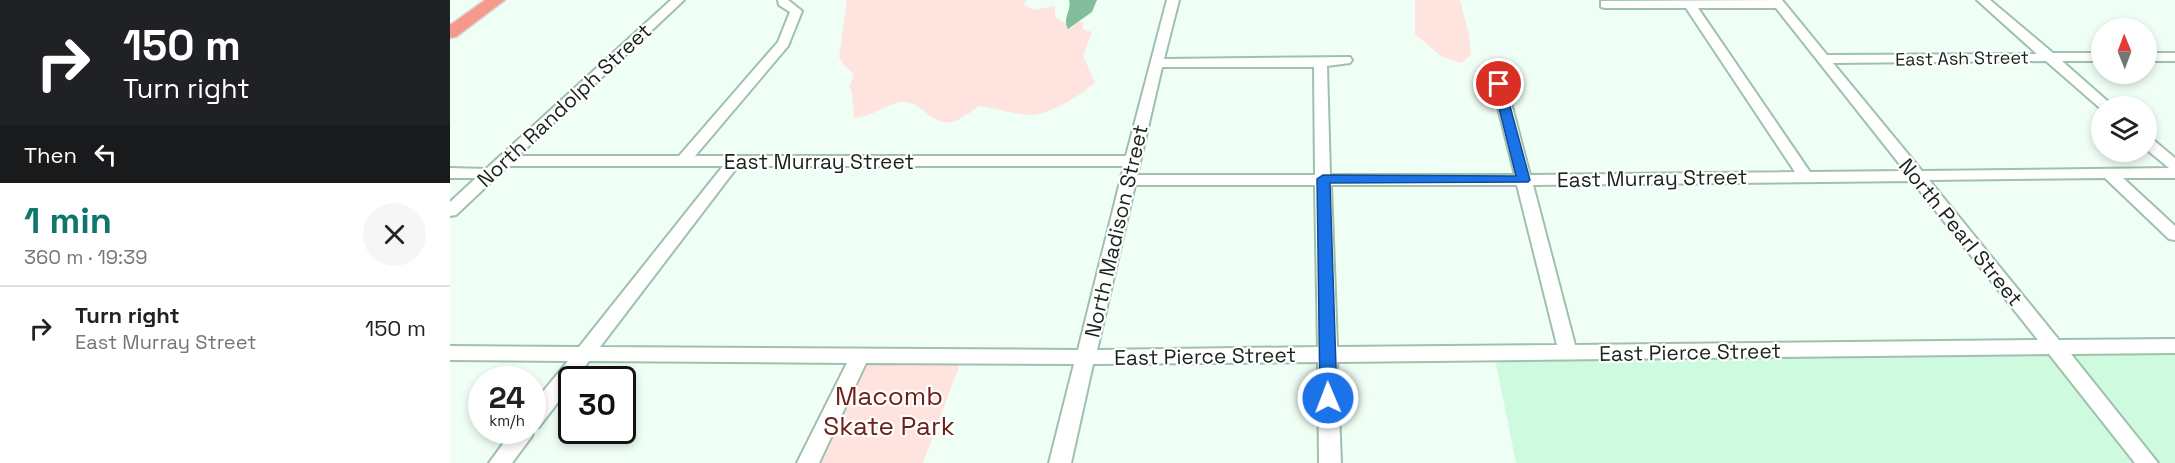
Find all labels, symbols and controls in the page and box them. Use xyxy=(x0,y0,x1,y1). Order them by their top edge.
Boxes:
street label: North Randolph Street xyxy=(471,17,657,193)
north arrow xyxy=(2091,18,2157,84)
map controls xyxy=(2091,18,2157,162)
text: 150 m xyxy=(123,19,241,72)
icon: right xyxy=(24,24,102,102)
street label: East Ash Street xyxy=(1895,45,2029,71)
pin xyxy=(1473,58,1524,109)
icon: arrive xyxy=(1482,67,1515,100)
text: Turn right xyxy=(123,71,250,106)
button: layers xyxy=(2091,96,2157,162)
street label: North Madison Street xyxy=(1078,122,1154,340)
icon: left xyxy=(89,138,122,171)
text: Then xyxy=(24,141,77,169)
street label: East Murray Street xyxy=(724,148,914,175)
street label: North Pearl Street xyxy=(1893,153,2029,311)
street label: East Murray Street xyxy=(1557,163,1747,193)
text: 1 min xyxy=(24,198,112,244)
button: close xyxy=(363,203,426,266)
text: 360 m · 19:39 xyxy=(24,244,147,270)
text: Turn right xyxy=(75,301,180,329)
icon: right xyxy=(24,312,57,345)
text: 150 m xyxy=(365,314,426,342)
text: East Murray Street xyxy=(75,329,256,355)
street label: East Pierce Street xyxy=(1599,337,1781,367)
street label: East Pierce Street xyxy=(1114,341,1296,371)
speed limit sign: 30 xyxy=(558,366,636,444)
position arrow xyxy=(1296,366,1360,430)
text: 24 xyxy=(489,378,525,417)
park label: Macomb Skate Park xyxy=(823,379,955,443)
text: km/h xyxy=(489,411,525,430)

